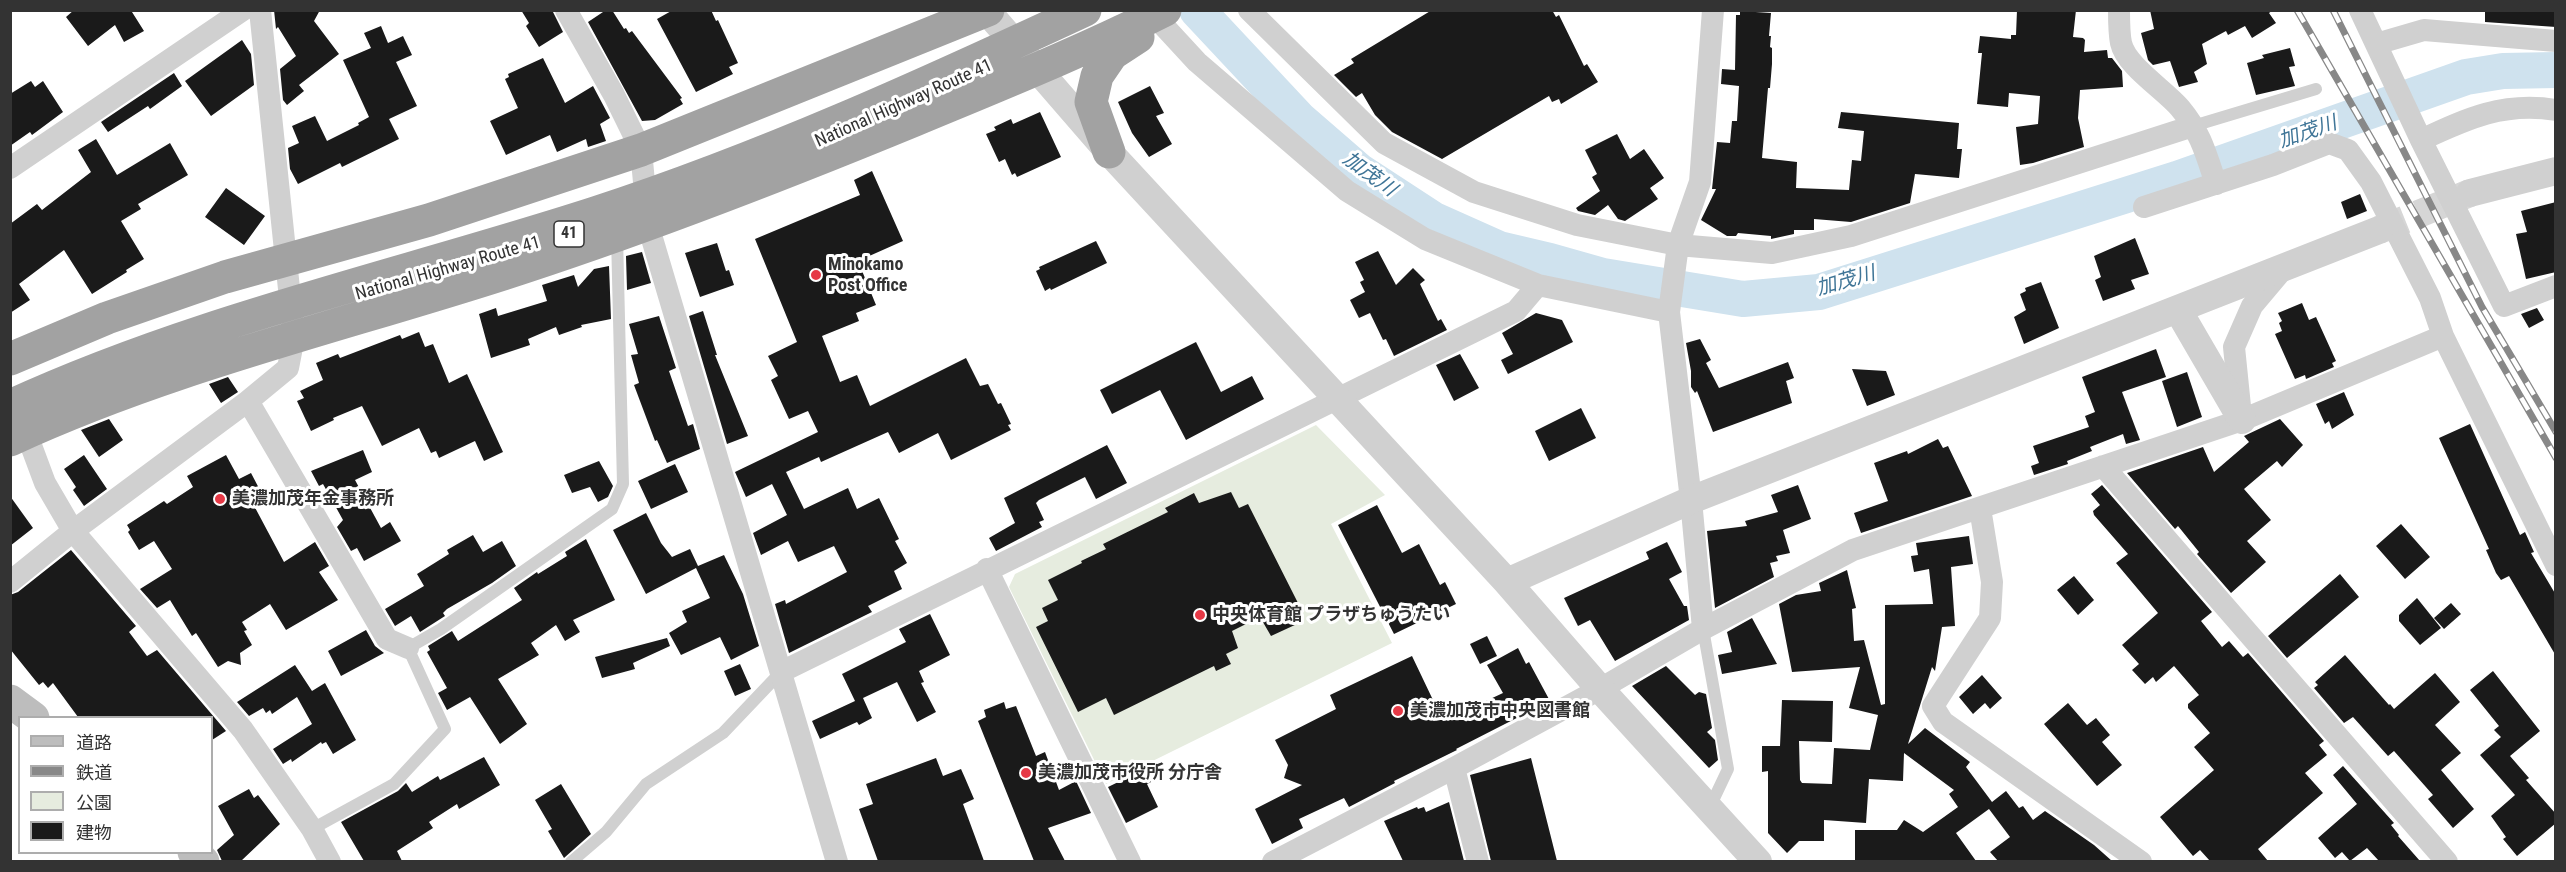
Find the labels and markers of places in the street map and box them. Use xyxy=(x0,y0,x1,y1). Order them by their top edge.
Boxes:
place label: Minokamo Post Office xyxy=(828,254,907,296)
marker: Minokamo Post Office xyxy=(809,268,823,282)
place label: 美濃加茂年金事務所 xyxy=(232,488,394,510)
marker: 美濃加茂年金事務所 xyxy=(213,492,227,506)
place label: 中央体育館 プラザちゅうたい xyxy=(1212,604,1450,626)
marker: 中央体育館 プラザちゅうたい xyxy=(1193,608,1207,622)
place label: 美濃加茂市中央図書館 xyxy=(1410,700,1590,722)
marker: 美濃加茂市中央図書館 xyxy=(1391,704,1405,718)
place label: 美濃加茂市役所 分庁舎 xyxy=(1038,762,1222,784)
marker: 美濃加茂市役所 分庁舎 xyxy=(1019,766,1033,780)

